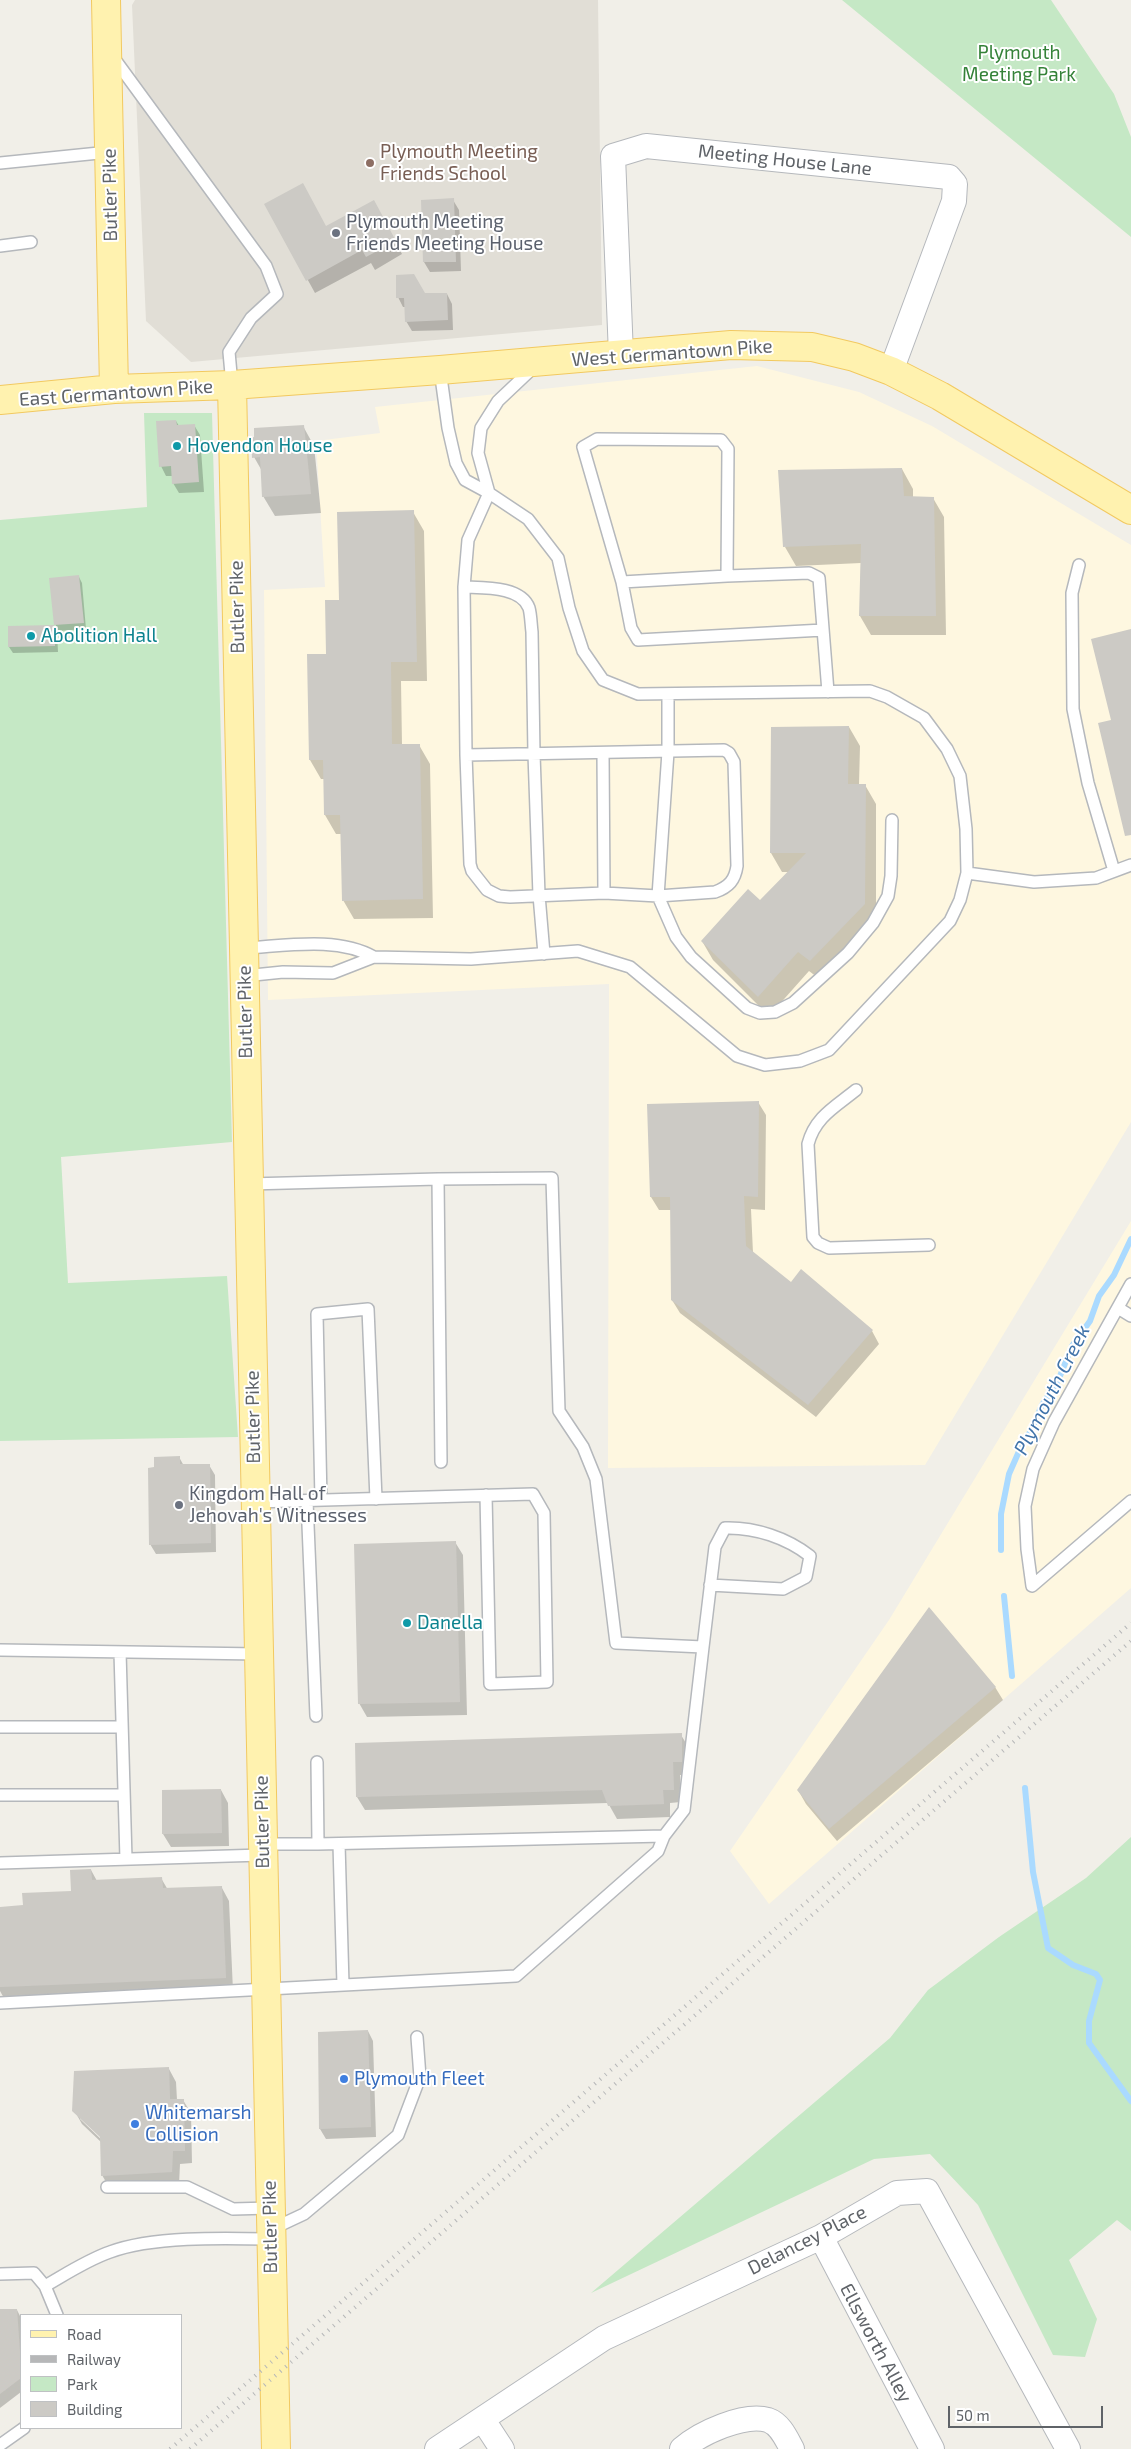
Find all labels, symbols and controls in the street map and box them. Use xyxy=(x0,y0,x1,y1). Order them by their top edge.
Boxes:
park label: Plymouth Meeting Park xyxy=(962,42,1076,86)
street label: Meeting House Lane xyxy=(697,140,873,180)
place label: Plymouth Meeting Friends School xyxy=(380,141,538,185)
street label: Butler Pike xyxy=(98,148,122,242)
marker: Plymouth Meeting Friends School xyxy=(364,157,376,169)
place label: Plymouth Meeting Friends Meeting House xyxy=(346,211,543,255)
marker: Plymouth Meeting Friends Meeting House xyxy=(330,227,342,239)
street label: West Germantown Pike xyxy=(571,335,773,371)
street label: East Germantown Pike xyxy=(18,375,214,411)
place label: Hovendon House xyxy=(187,435,333,457)
marker: Hovendon House xyxy=(171,440,183,452)
street label: Butler Pike xyxy=(225,560,249,654)
place label: Abolition Hall xyxy=(41,625,157,647)
marker: Abolition Hall xyxy=(25,630,37,642)
street label: Butler Pike xyxy=(233,965,257,1059)
water label: Plymouth Creek xyxy=(1009,1321,1095,1459)
street label: Butler Pike xyxy=(241,1370,265,1464)
place label: Kingdom Hall of Jehovah's Witnesses xyxy=(189,1483,367,1527)
marker: Kingdom Hall of Jehovah's Witnesses xyxy=(173,1499,185,1511)
place label: Danella xyxy=(417,1612,483,1634)
marker: Danella xyxy=(401,1617,413,1629)
street label: Butler Pike xyxy=(250,1775,274,1869)
place label: Plymouth Fleet xyxy=(354,2068,485,2090)
marker: Plymouth Fleet xyxy=(338,2073,350,2085)
place label: Whitemarsh Collision xyxy=(145,2102,252,2146)
marker: Whitemarsh Collision xyxy=(129,2118,141,2130)
street label: Butler Pike xyxy=(258,2180,282,2274)
street label: Delancey Place xyxy=(744,2200,870,2280)
street label: Ellsworth Alley xyxy=(835,2280,917,2406)
legend xyxy=(20,2314,182,2429)
text: Road xyxy=(67,2325,102,2343)
text: Railway xyxy=(67,2350,121,2368)
text: Park xyxy=(67,2375,98,2393)
scale bar xyxy=(951,2396,1106,2428)
text: Building xyxy=(67,2400,122,2418)
text: 50 m xyxy=(956,2406,990,2424)

